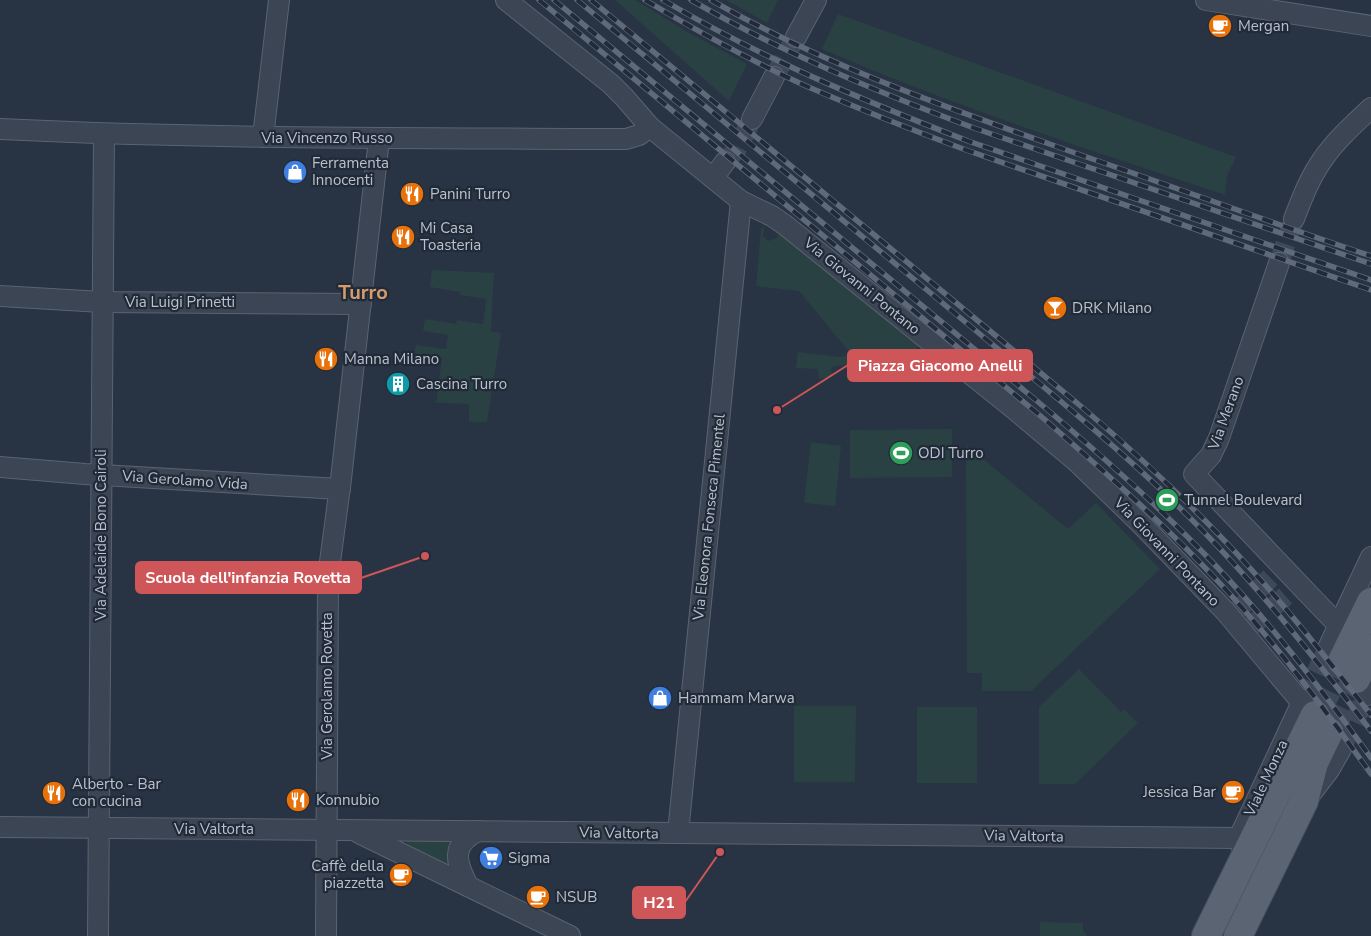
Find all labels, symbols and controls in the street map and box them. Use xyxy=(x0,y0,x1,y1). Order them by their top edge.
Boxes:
cafe icon: Mergan xyxy=(1207,13,1233,39)
place label: Mergan xyxy=(1238,16,1289,36)
street label: Via Vincenzo Russo xyxy=(260,128,393,148)
place label: Ferramenta Innocenti xyxy=(312,153,389,190)
shop icon: Ferramenta Innocenti xyxy=(282,159,308,185)
restaurant icon: Panini Turro xyxy=(399,181,425,207)
place label: Panini Turro xyxy=(430,184,510,204)
place label: Mi Casa Toasteria xyxy=(420,218,481,255)
restaurant icon: Mi Casa Toasteria xyxy=(390,224,416,250)
street label: Via Giovanni Pontano xyxy=(799,232,924,339)
district label: Turro xyxy=(338,279,388,306)
street label: Via Luigi Prinetti xyxy=(124,292,235,312)
bar icon: DRK Milano xyxy=(1042,295,1068,321)
place label: DRK Milano xyxy=(1072,298,1152,318)
restaurant icon: Manna Milano xyxy=(313,346,339,372)
place label: Manna Milano xyxy=(344,349,439,369)
callout: Piazza Giacomo Anelli xyxy=(848,350,1032,381)
text: Piazza Giacomo Anelli xyxy=(858,355,1022,377)
building icon: Cascina Turro xyxy=(385,371,411,397)
place label: Cascina Turro xyxy=(416,374,507,394)
street label: Via Merano xyxy=(1203,374,1248,453)
street label: Via Eleonora Fonseca Pimentel xyxy=(688,412,730,622)
sports icon: ODI Turro xyxy=(888,440,914,466)
place label: ODI Turro xyxy=(918,443,984,463)
street label: Via Adelaide Bono Cairoli xyxy=(91,449,111,622)
street label: Via Gerolamo Vida xyxy=(120,466,249,494)
sports icon: Tunnel Boulevard xyxy=(1154,487,1180,513)
place label: Tunnel Boulevard xyxy=(1184,490,1302,510)
street label: Via Giovanni Pontano xyxy=(1109,492,1224,611)
callout: Scuola dell'infanzia Rovetta xyxy=(136,562,361,593)
text: Scuola dell'infanzia Rovetta xyxy=(145,567,351,589)
street label: Via Gerolamo Rovetta xyxy=(317,612,337,761)
shop icon: Hammam Marwa xyxy=(647,685,673,711)
place label: Hammam Marwa xyxy=(678,688,795,708)
street label: Viale Monza xyxy=(1239,736,1292,821)
place label: Alberto - Bar con cucina xyxy=(72,774,162,811)
cafe icon: Jessica Bar xyxy=(1220,779,1246,805)
restaurant icon: Alberto - Bar con cucina xyxy=(41,780,67,806)
place label: Jessica Bar xyxy=(1142,782,1217,802)
restaurant icon: Konnubio xyxy=(285,787,311,813)
place label: Konnubio xyxy=(316,790,380,810)
street label: Via Valtorta xyxy=(173,819,254,839)
street label: Via Valtorta xyxy=(578,822,659,844)
street label: Via Valtorta xyxy=(983,825,1064,847)
supermarket icon: Sigma xyxy=(478,845,504,871)
place label: Sigma xyxy=(508,848,550,868)
place label: Caffè della piazzetta xyxy=(311,856,384,893)
cafe icon: Caffè della piazzetta xyxy=(388,862,414,888)
cafe icon: NSUB xyxy=(525,884,551,910)
place label: NSUB xyxy=(556,887,597,907)
callout: H21 xyxy=(633,887,685,918)
text: H21 xyxy=(643,892,675,914)

